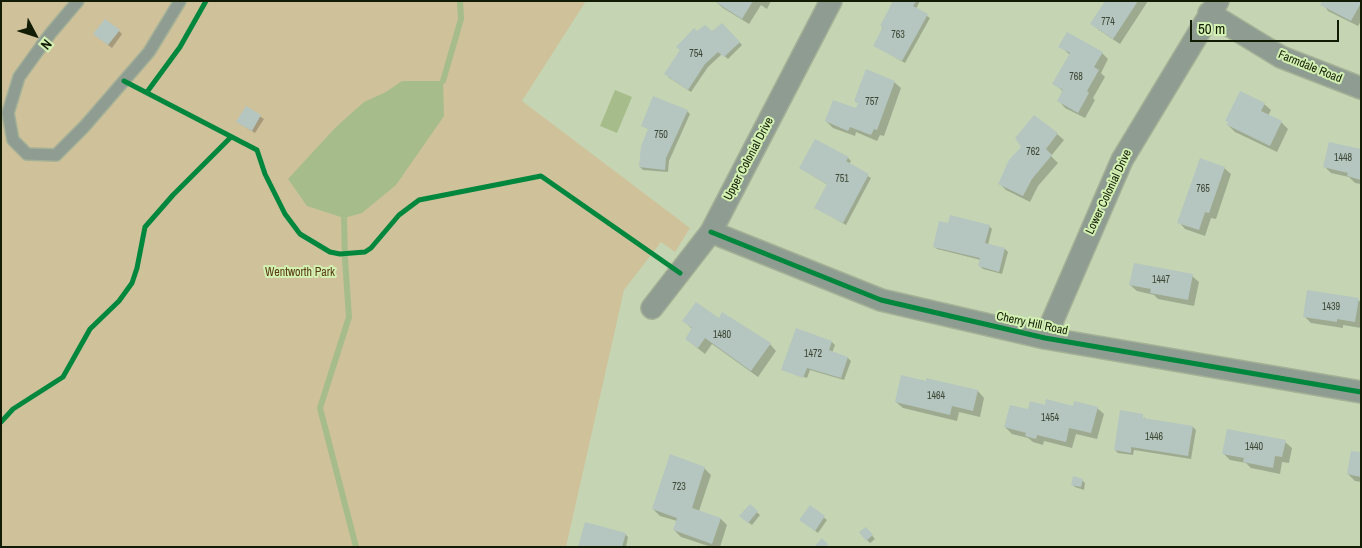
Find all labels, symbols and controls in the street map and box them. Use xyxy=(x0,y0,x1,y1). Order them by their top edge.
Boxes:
north arrow xyxy=(10,10,60,60)
scale bar xyxy=(1192,10,1341,42)
house number: 774 xyxy=(1101,16,1115,28)
text: 50 m xyxy=(1198,18,1225,39)
house number: 763 xyxy=(891,29,905,41)
text: N xyxy=(37,36,56,54)
house number: 754 xyxy=(689,48,703,60)
street label: Farmdale Road xyxy=(1276,48,1344,86)
house number: 768 xyxy=(1069,71,1083,83)
house number: 757 xyxy=(865,96,879,108)
street label: Upper Colonial Drive xyxy=(721,115,777,203)
house number: 750 xyxy=(654,129,668,141)
house number: 762 xyxy=(1026,146,1040,158)
street label: Lower Colonial Drive xyxy=(1083,147,1135,237)
house number: 1448 xyxy=(1334,152,1352,164)
house number: 751 xyxy=(835,173,849,185)
house number: 765 xyxy=(1196,183,1210,195)
park label: Wentworth Park xyxy=(265,266,335,280)
house number: 1447 xyxy=(1152,274,1170,286)
house number: 1439 xyxy=(1322,301,1340,313)
street label: Cherry Hill Road xyxy=(995,309,1069,339)
house number: 1480 xyxy=(713,329,731,341)
house number: 1472 xyxy=(804,348,822,360)
house number: 1464 xyxy=(927,390,945,402)
house number: 1454 xyxy=(1041,412,1059,424)
house number: 1446 xyxy=(1145,431,1163,443)
house number: 1440 xyxy=(1245,441,1263,453)
house number: 723 xyxy=(672,481,686,493)

